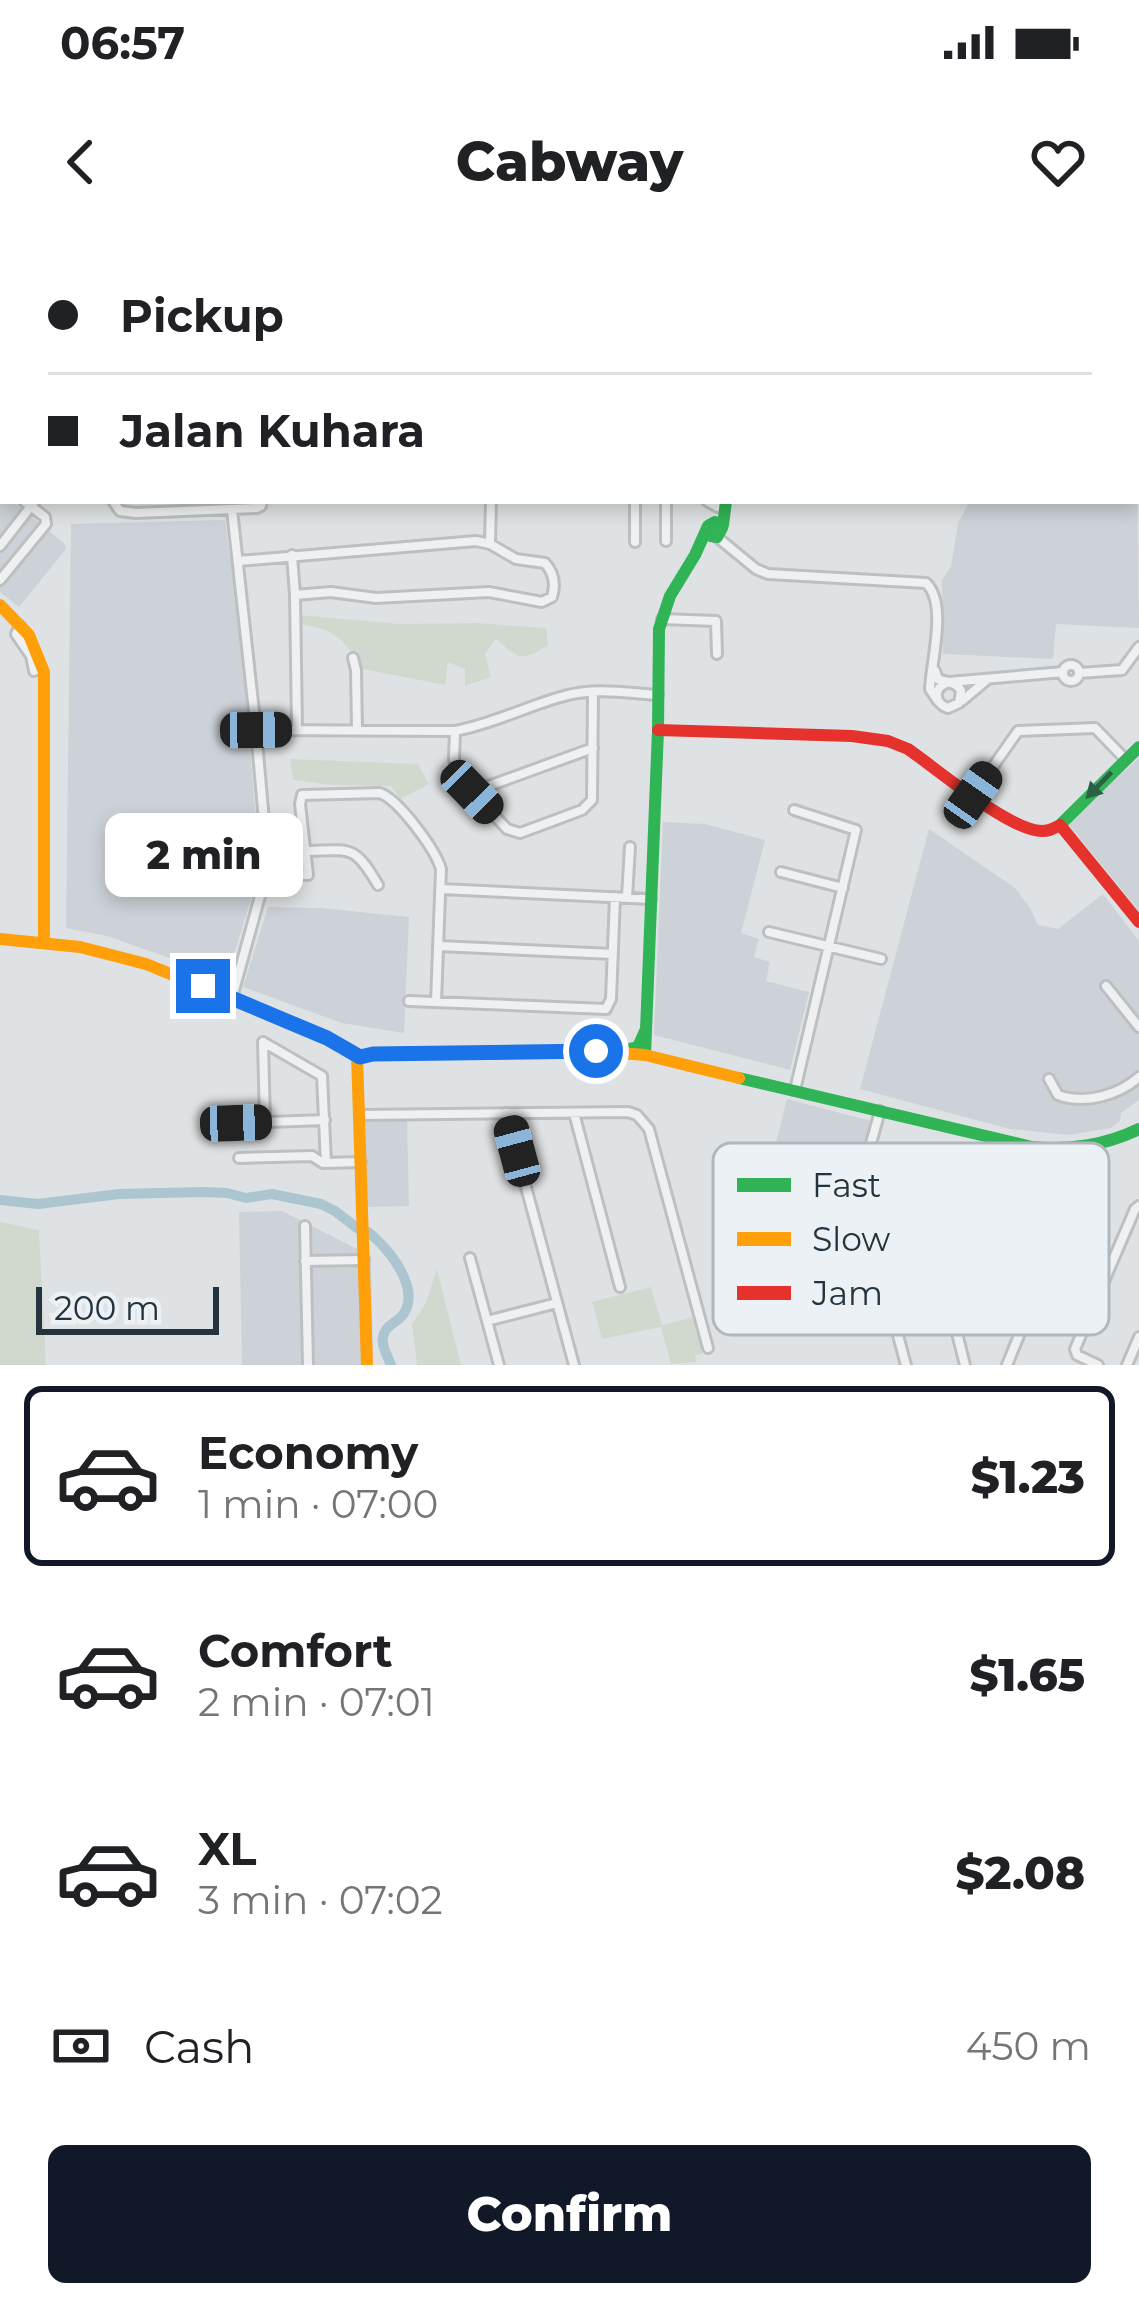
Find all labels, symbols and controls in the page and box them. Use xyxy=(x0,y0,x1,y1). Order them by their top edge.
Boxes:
text: 06:57 xyxy=(60,15,185,70)
icon: back xyxy=(48,129,114,195)
text: Cabway xyxy=(456,129,683,195)
icon: heart xyxy=(1025,129,1091,195)
text: Pickup xyxy=(120,288,284,343)
text: Jalan Kuhara xyxy=(120,403,425,458)
car xyxy=(220,711,292,749)
car xyxy=(434,754,510,830)
car xyxy=(938,755,1008,835)
one-way arrow xyxy=(1085,770,1113,799)
callout: 2 min xyxy=(104,812,302,896)
text: 2 min xyxy=(147,831,261,879)
route end xyxy=(176,959,230,1013)
route start xyxy=(569,1024,623,1078)
car xyxy=(199,1104,273,1142)
car xyxy=(490,1112,544,1190)
legend xyxy=(713,1143,1109,1335)
text: Fast xyxy=(812,1165,881,1205)
text: Slow xyxy=(812,1219,890,1259)
text: Jam xyxy=(811,1273,883,1313)
scale bar xyxy=(36,1281,219,1334)
text: 200 m xyxy=(54,1288,160,1328)
icon: car xyxy=(54,1422,162,1530)
text: Economy xyxy=(198,1425,418,1480)
text: $1.23 xyxy=(971,1449,1085,1504)
text: 1 min · 07:00 xyxy=(198,1480,438,1528)
icon: car xyxy=(54,1620,162,1728)
text: Comfort xyxy=(198,1623,393,1678)
text: $1.65 xyxy=(969,1647,1085,1702)
text: 2 min · 07:01 xyxy=(198,1678,435,1726)
icon: car xyxy=(54,1818,162,1926)
text: XL xyxy=(198,1821,256,1876)
text: $2.08 xyxy=(955,1845,1085,1900)
text: 3 min · 07:02 xyxy=(198,1876,443,1924)
icon: cash xyxy=(48,2013,114,2079)
text: Cash xyxy=(144,2019,255,2074)
text: 450 m xyxy=(966,2022,1091,2070)
button: Confirm xyxy=(48,2145,1091,2283)

